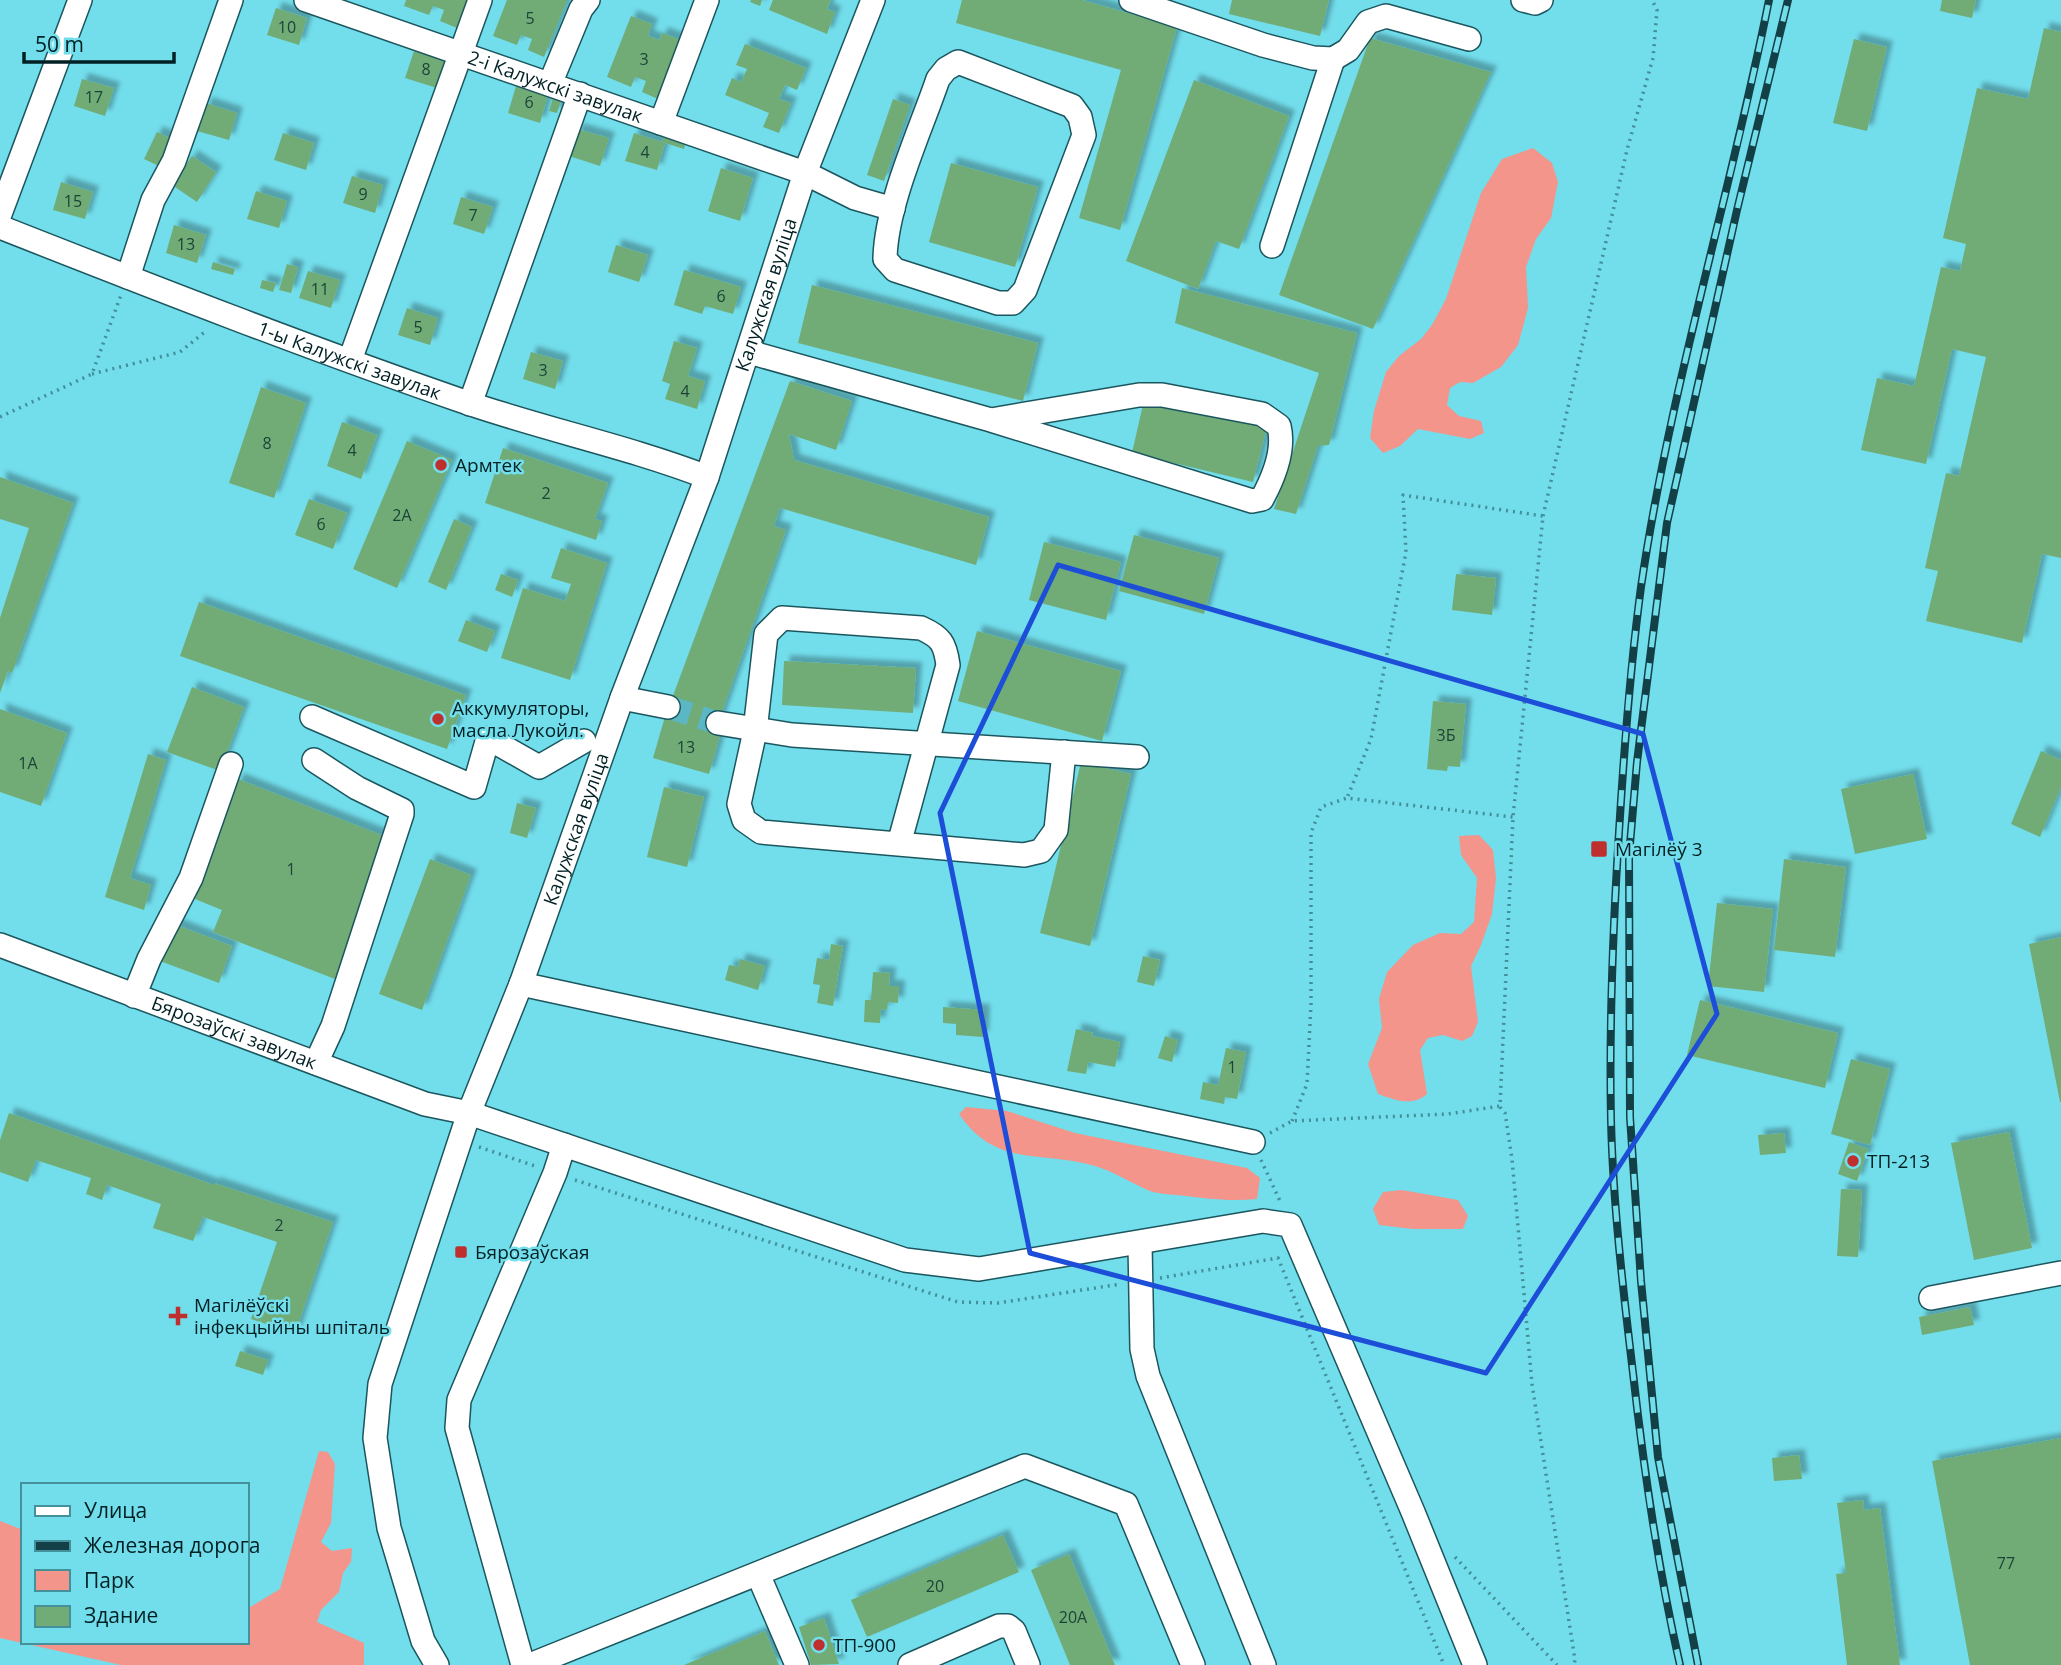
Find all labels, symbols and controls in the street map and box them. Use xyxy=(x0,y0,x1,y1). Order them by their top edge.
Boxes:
house number: 5 xyxy=(525,7,535,29)
house number: 10 xyxy=(278,16,296,38)
scale bar xyxy=(24,21,175,65)
text: 50 m xyxy=(35,30,84,58)
street label: 2-і Калужскі завулак xyxy=(465,44,646,129)
house number: 3 xyxy=(639,48,649,70)
house number: 8 xyxy=(421,58,431,80)
house number: 17 xyxy=(85,86,103,108)
house number: 6 xyxy=(524,91,534,113)
house number: 4 xyxy=(640,141,650,163)
house number: 9 xyxy=(358,183,368,205)
house number: 15 xyxy=(64,190,82,212)
house number: 7 xyxy=(468,204,478,226)
street label: Калужская вуліца xyxy=(729,215,803,375)
house number: 13 xyxy=(177,233,195,255)
house number: 11 xyxy=(311,278,329,300)
house number: 6 xyxy=(716,285,726,307)
street label: 1-ы Калужскі завулак xyxy=(254,315,445,406)
house number: 5 xyxy=(413,316,423,338)
house number: 3 xyxy=(538,359,548,381)
house number: 4 xyxy=(680,380,690,402)
house number: 8 xyxy=(262,432,272,454)
house number: 4 xyxy=(347,439,357,461)
place label: Армтек xyxy=(455,452,522,478)
marker: Армтек xyxy=(433,457,449,473)
house number: 2 xyxy=(541,482,551,504)
house number: 2А xyxy=(392,504,413,526)
house number: 6 xyxy=(316,513,326,535)
place label: Аккумуляторы, масла Лукойл. xyxy=(452,695,590,743)
marker: Аккумуляторы, масла Лукойл. xyxy=(430,711,446,727)
house number: 3Б xyxy=(1437,724,1455,746)
house number: 13 xyxy=(677,736,695,758)
street label: Калужская вуліца xyxy=(537,749,615,909)
house number: 1А xyxy=(18,752,39,774)
place label: Магілёў 3 xyxy=(1615,836,1703,862)
marker: Магілёў 3 xyxy=(1589,839,1609,859)
house number: 1 xyxy=(286,858,296,880)
street label: Бярозаўскі завулак xyxy=(148,990,321,1075)
house number: 1 xyxy=(1227,1056,1237,1078)
place label: ТП-213 xyxy=(1867,1148,1930,1174)
marker: ТП-213 xyxy=(1845,1153,1861,1169)
house number: 2 xyxy=(274,1214,284,1236)
place label: Бярозаўская xyxy=(475,1239,589,1265)
marker: Бярозаўская xyxy=(453,1244,469,1260)
place label: Магілёўскі інфекцыйны шпіталь xyxy=(194,1292,390,1340)
marker: Магілёўскі інфекцыйны шпіталь xyxy=(168,1306,188,1326)
legend xyxy=(21,1483,248,1644)
text: Улица xyxy=(84,1496,147,1524)
text: Железная дорога xyxy=(84,1531,260,1559)
house number: 77 xyxy=(1997,1552,2015,1574)
text: Парк xyxy=(84,1566,135,1594)
house number: 20 xyxy=(926,1575,944,1597)
text: Здание xyxy=(84,1601,158,1629)
house number: 20А xyxy=(1059,1606,1088,1628)
place label: ТП-900 xyxy=(833,1632,896,1658)
marker: ТП-900 xyxy=(811,1637,827,1653)

